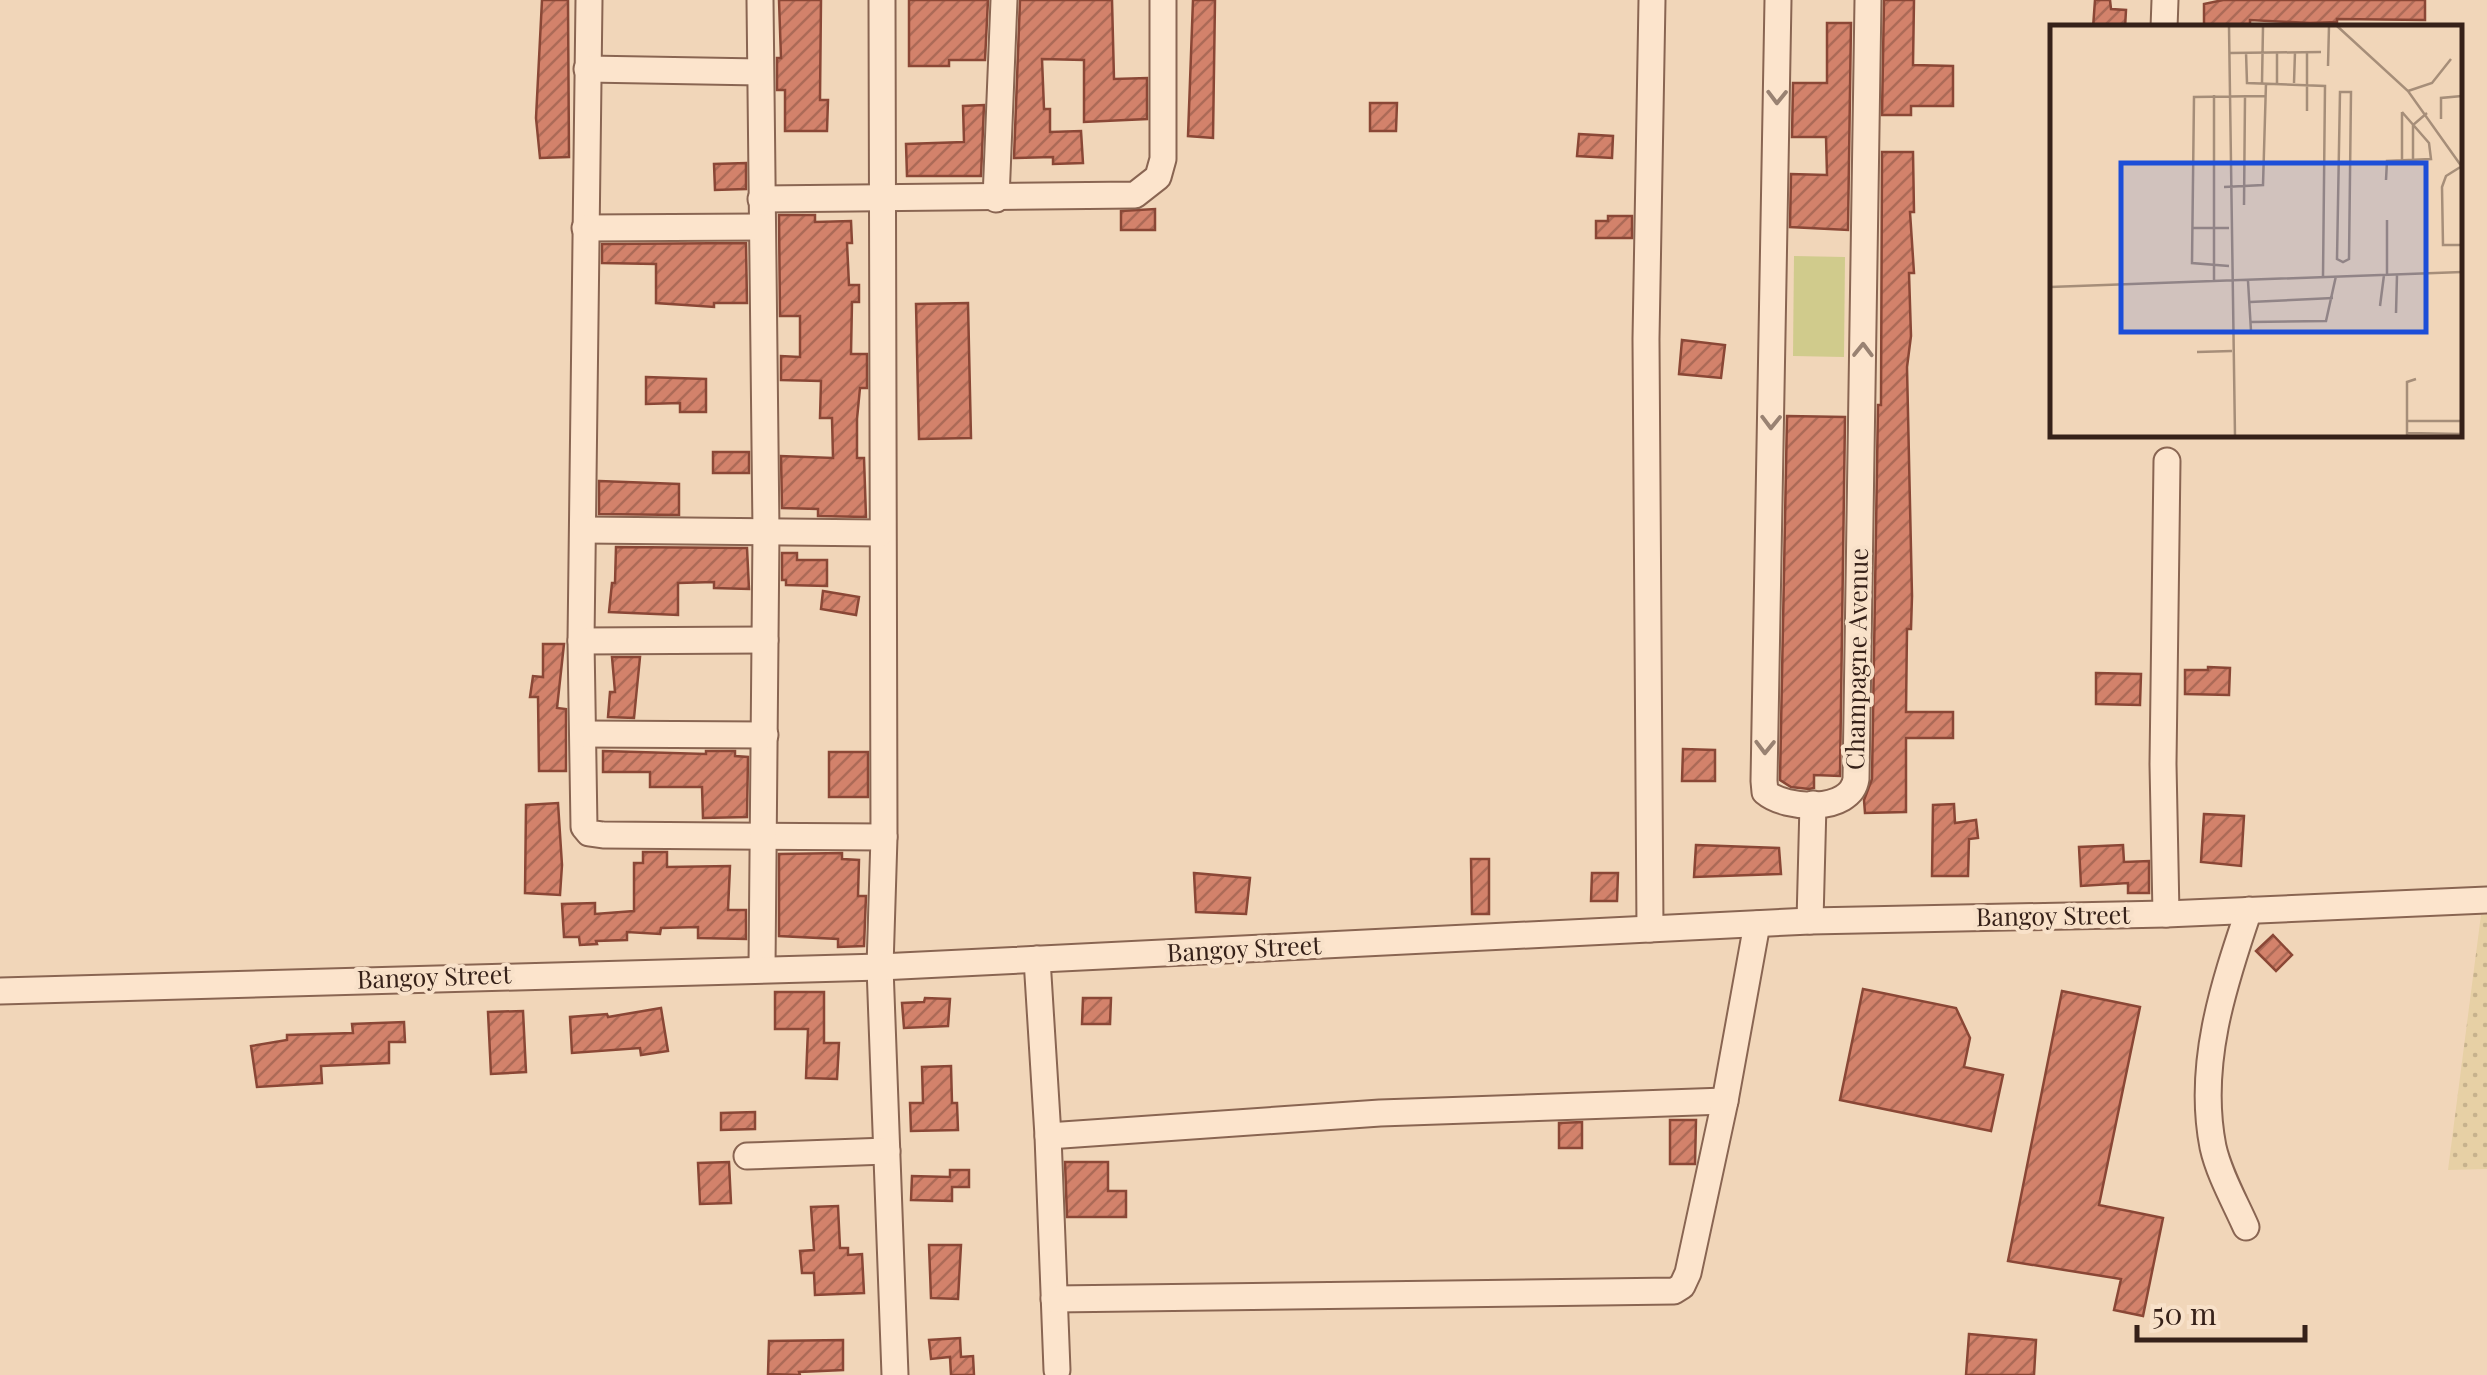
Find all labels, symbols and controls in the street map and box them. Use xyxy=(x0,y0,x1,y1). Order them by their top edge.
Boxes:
inset map xyxy=(2050,25,2462,438)
one-way arrow xyxy=(1766,90,1787,106)
one-way arrow xyxy=(1852,341,1873,357)
one-way arrow xyxy=(1760,415,1781,431)
street label: Champagne Avenue xyxy=(1837,548,1874,770)
one-way arrow xyxy=(1754,740,1775,756)
street label: Bangoy Street xyxy=(1975,897,2132,932)
street label: Bangoy Street xyxy=(1166,927,1323,968)
street label: Bangoy Street xyxy=(356,956,513,995)
scale bar xyxy=(2137,1280,2304,1342)
text: 50 m xyxy=(2152,1293,2217,1333)

